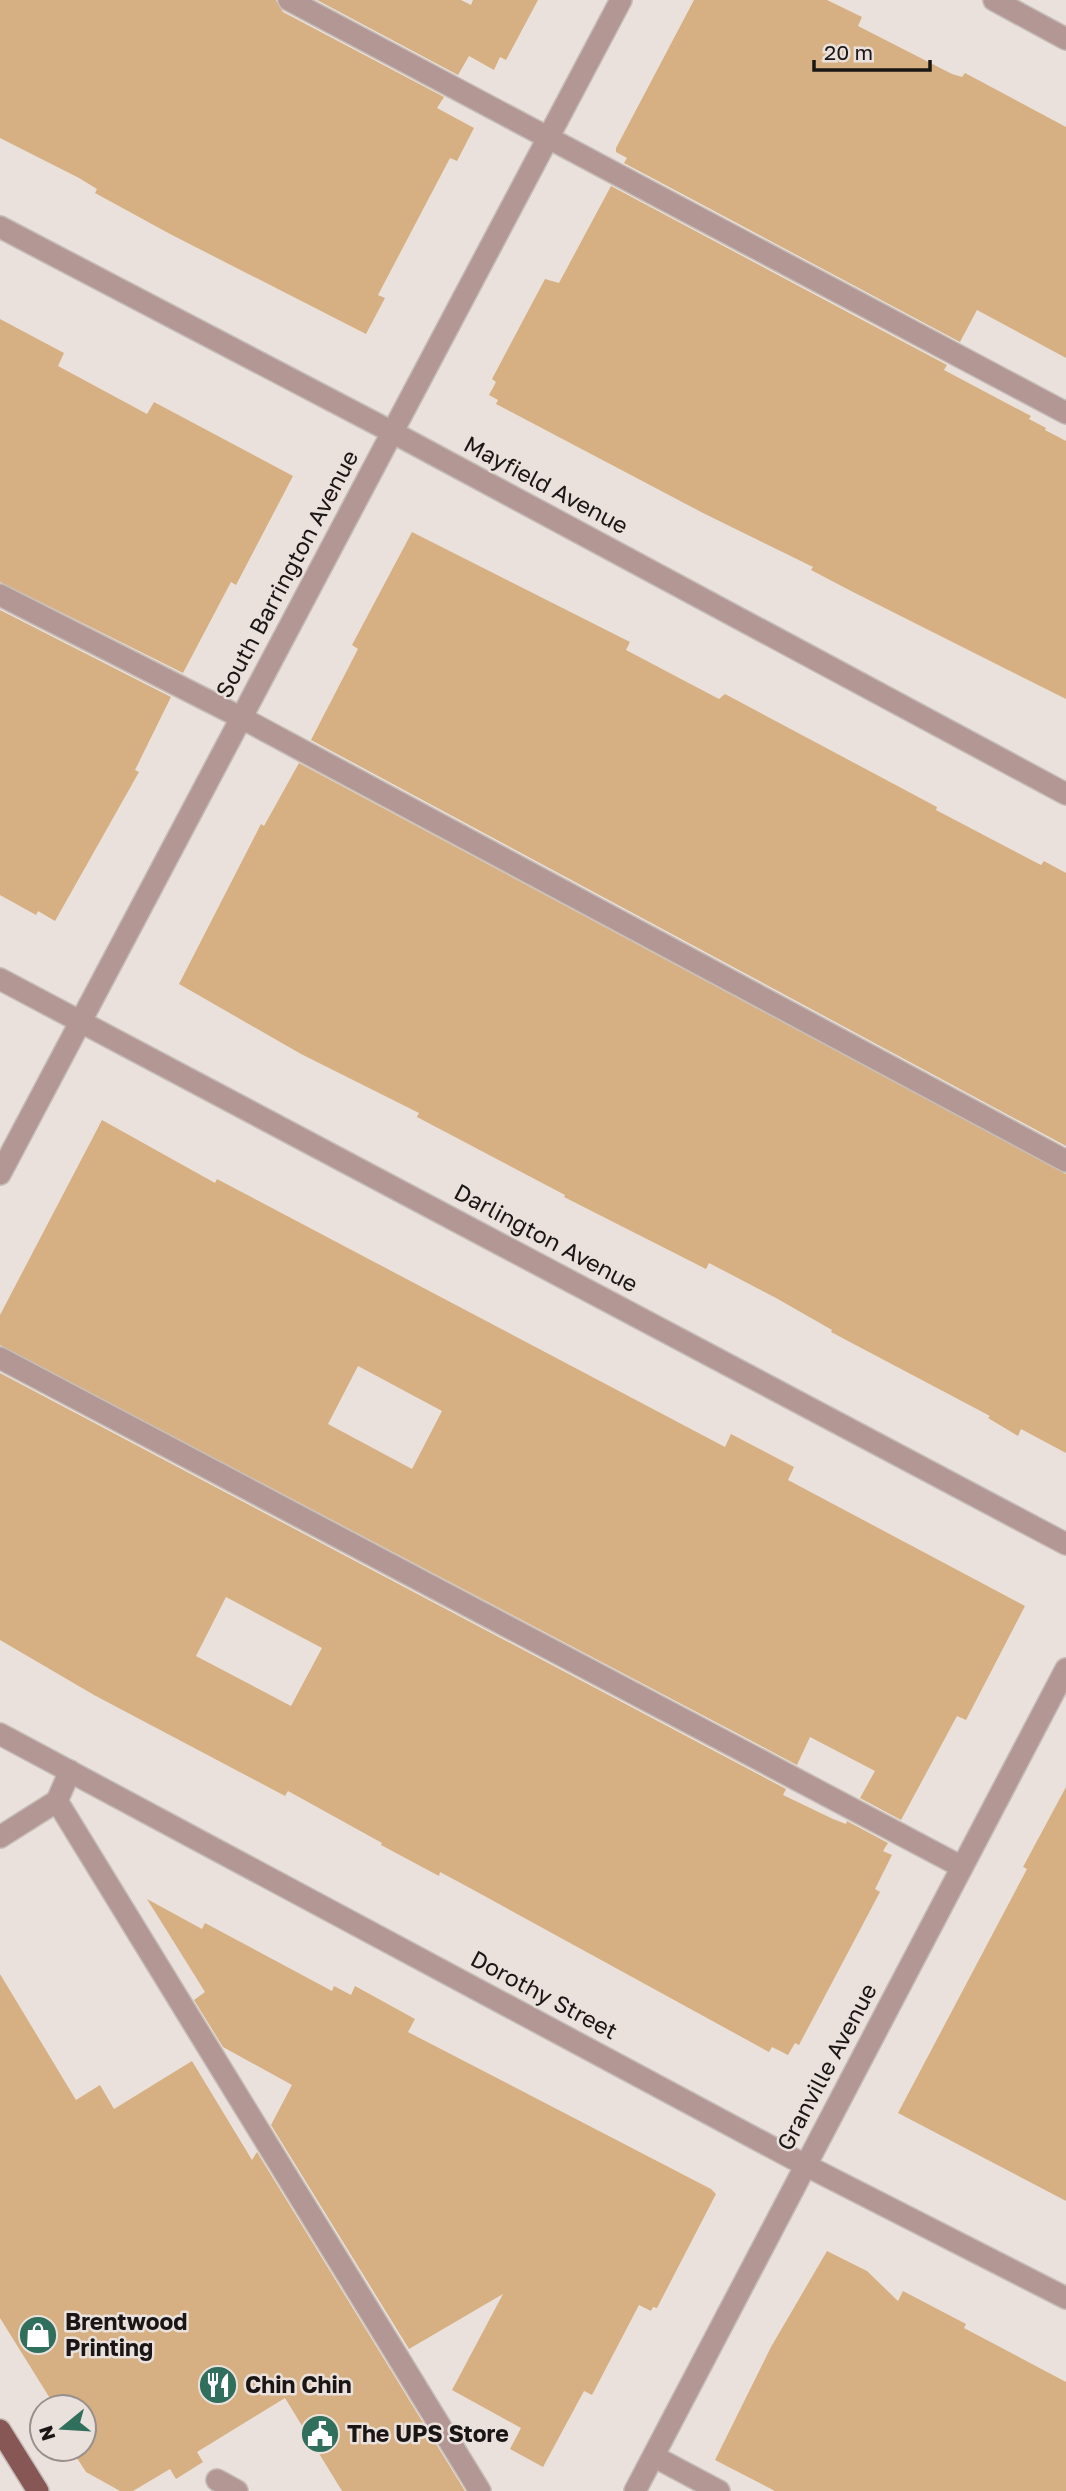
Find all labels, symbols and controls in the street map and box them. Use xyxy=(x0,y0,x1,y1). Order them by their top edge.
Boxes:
scale bar xyxy=(814,28,930,72)
text: 20 m xyxy=(824,39,873,65)
street label: Mayfield Avenue xyxy=(460,429,633,539)
street label: South Barrington Avenue xyxy=(209,445,363,702)
street label: Darlington Avenue xyxy=(450,1177,643,1297)
street label: Dorothy Street xyxy=(466,1944,623,2045)
street label: Granville Avenue xyxy=(770,1978,882,2155)
place label: Brentwood Printing xyxy=(65,2307,187,2361)
shop icon: Brentwood Printing xyxy=(17,2314,59,2356)
restaurant icon: Chin Chin xyxy=(197,2364,239,2406)
place label: Chin Chin xyxy=(245,2370,352,2398)
north arrow xyxy=(28,2393,98,2463)
public building icon: The UPS Store xyxy=(299,2413,341,2455)
place label: The UPS Store xyxy=(347,2419,509,2447)
text: N xyxy=(33,2423,60,2444)

